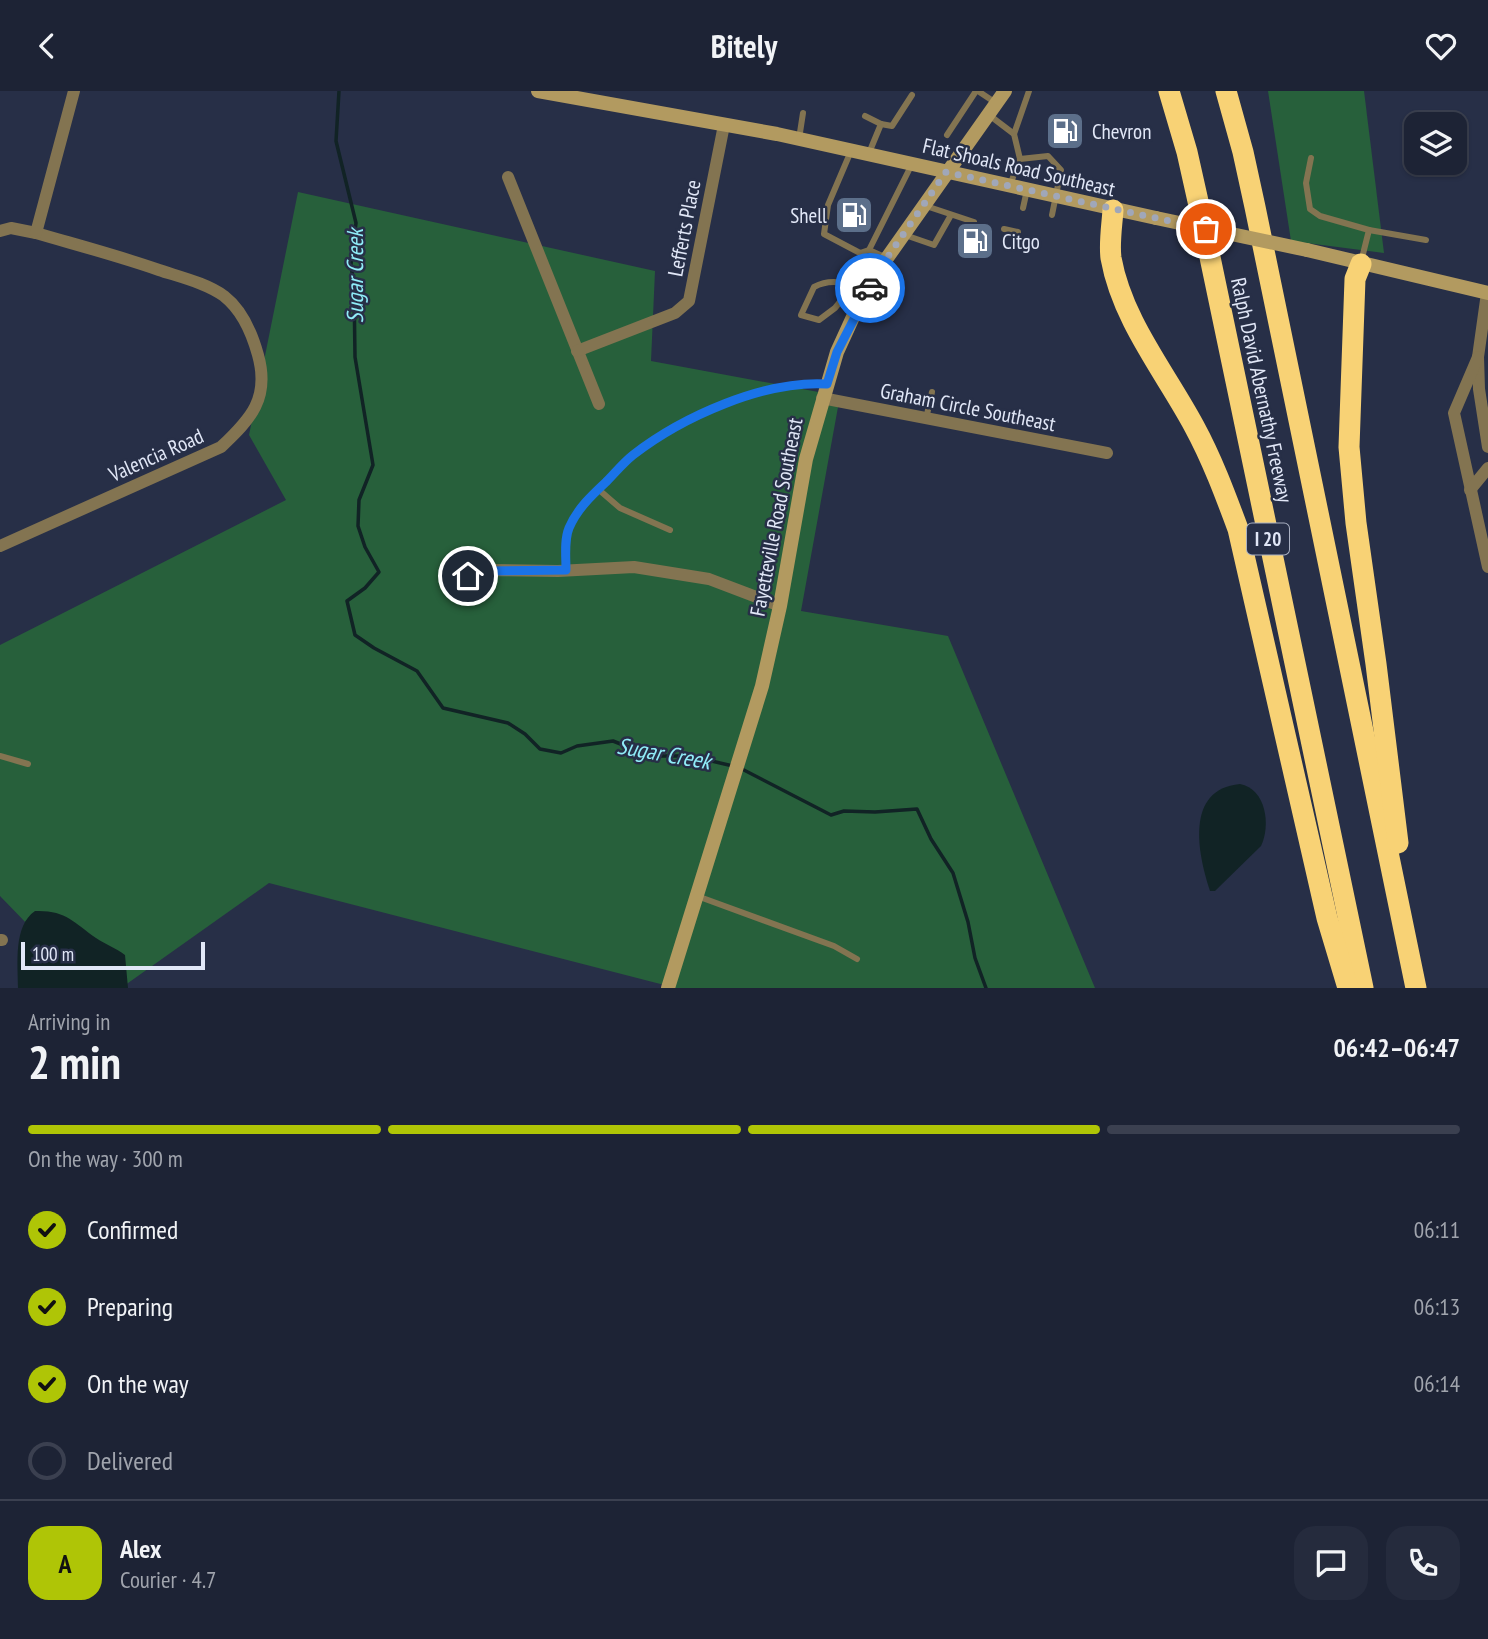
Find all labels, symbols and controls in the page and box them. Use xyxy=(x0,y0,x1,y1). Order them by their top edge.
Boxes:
text: Bitely xyxy=(711,25,777,67)
icon: back xyxy=(28,27,66,65)
icon: heart xyxy=(1422,27,1460,65)
fuel station icon: Chevron xyxy=(1044,110,1086,152)
map controls xyxy=(1404,112,1467,175)
button: layers xyxy=(1404,112,1467,175)
place label: Chevron xyxy=(1092,118,1151,145)
street label: Flat Shoals Road Southeast xyxy=(920,132,1118,202)
street label: Lefferts Place xyxy=(661,177,707,279)
fuel station icon: Shell xyxy=(833,194,875,236)
pin xyxy=(1176,199,1236,259)
place label: Shell xyxy=(790,202,827,229)
icon: bag xyxy=(1187,210,1225,248)
fuel station icon: Citgo xyxy=(954,220,996,262)
water label: Sugar Creek xyxy=(340,226,369,323)
place label: Citgo xyxy=(1002,228,1040,255)
courier xyxy=(835,253,905,323)
icon: car xyxy=(851,269,889,307)
street label: Ralph David Abernathy Freeway xyxy=(1225,275,1299,505)
street label: Graham Circle Southeast xyxy=(878,377,1058,437)
street label: Fayetteville Road Southeast xyxy=(744,415,809,618)
street label: Valencia Road xyxy=(104,422,208,488)
road number: I 20 xyxy=(1247,523,1289,554)
pin xyxy=(438,546,498,606)
icon: home xyxy=(449,557,487,595)
water label: Sugar Creek xyxy=(615,731,716,776)
scale bar xyxy=(21,939,205,971)
text: 100 m xyxy=(32,942,74,966)
text: Arriving in xyxy=(28,1007,110,1036)
text: 06:42–06:47 xyxy=(1333,1031,1460,1064)
text: 2 min xyxy=(28,1032,121,1092)
text: On the way · 300 m xyxy=(28,1144,183,1173)
icon: check xyxy=(28,1211,66,1249)
text: Confirmed xyxy=(87,1213,178,1246)
text: 06:11 xyxy=(1414,1215,1460,1244)
icon: check xyxy=(28,1288,66,1326)
text: Preparing xyxy=(87,1290,173,1323)
text: 06:13 xyxy=(1414,1292,1460,1321)
icon: check xyxy=(28,1365,66,1403)
text: On the way xyxy=(87,1367,189,1400)
text: 06:14 xyxy=(1414,1369,1460,1398)
text: Delivered xyxy=(87,1444,173,1477)
button: chat xyxy=(1294,1526,1368,1600)
button: phone xyxy=(1386,1526,1460,1600)
text: Alex xyxy=(120,1532,161,1565)
text: A xyxy=(58,1547,72,1580)
text: Courier · 4.7 xyxy=(120,1565,216,1594)

